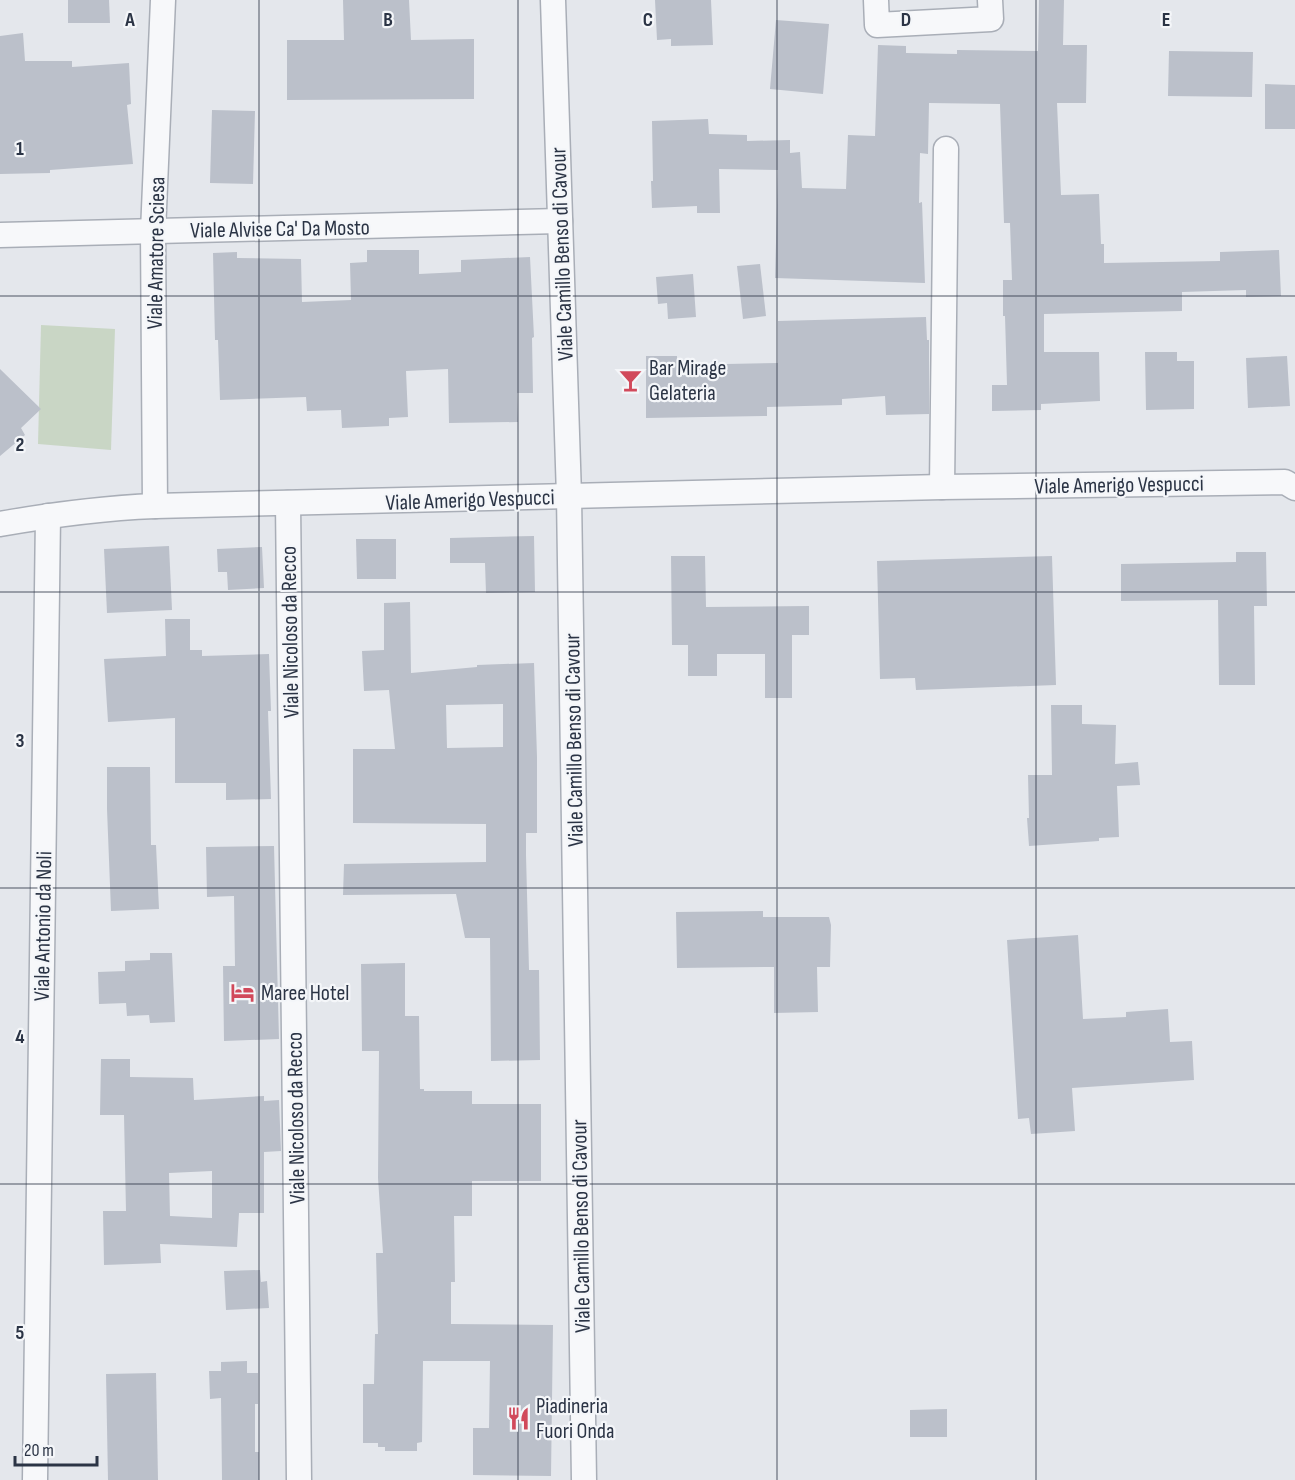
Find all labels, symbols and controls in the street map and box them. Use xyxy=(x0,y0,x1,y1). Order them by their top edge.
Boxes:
text: A xyxy=(124,8,135,32)
text: B xyxy=(383,8,393,32)
text: C xyxy=(643,8,653,32)
text: D xyxy=(901,8,911,32)
text: E xyxy=(1162,8,1170,32)
text: 1 xyxy=(16,137,24,161)
street label: Viale Camillo Benso di Cavour xyxy=(545,147,580,361)
street label: Viale Amatore Sciesa xyxy=(142,176,171,330)
street label: Viale Alvise Ca' Da Mosto xyxy=(190,214,370,245)
place label: Bar Mirage Gelateria xyxy=(649,355,726,407)
bar icon: Bar Mirage Gelateria xyxy=(618,367,644,393)
text: 2 xyxy=(16,433,24,457)
street label: Viale Amerigo Vespucci xyxy=(1034,471,1204,500)
street label: Viale Amerigo Vespucci xyxy=(385,484,555,517)
street label: Viale Nicoloso da Recco xyxy=(275,546,306,718)
street label: Viale Camillo Benso di Cavour xyxy=(559,633,590,847)
text: 3 xyxy=(16,729,25,753)
street label: Viale Antonio da Noli xyxy=(29,851,58,1001)
hotel icon: Maree Hotel xyxy=(230,979,256,1005)
place label: Maree Hotel xyxy=(261,980,349,1007)
text: 4 xyxy=(15,1025,25,1049)
street label: Viale Nicoloso da Recco xyxy=(281,1032,312,1204)
street label: Viale Camillo Benso di Cavour xyxy=(566,1119,597,1333)
text: 5 xyxy=(16,1321,25,1345)
place label: Piadineria Fuori Onda xyxy=(536,1393,614,1445)
restaurant icon: Piadineria Fuori Onda xyxy=(505,1405,531,1431)
scale bar xyxy=(15,1429,98,1467)
text: 20 m xyxy=(24,1440,54,1461)

